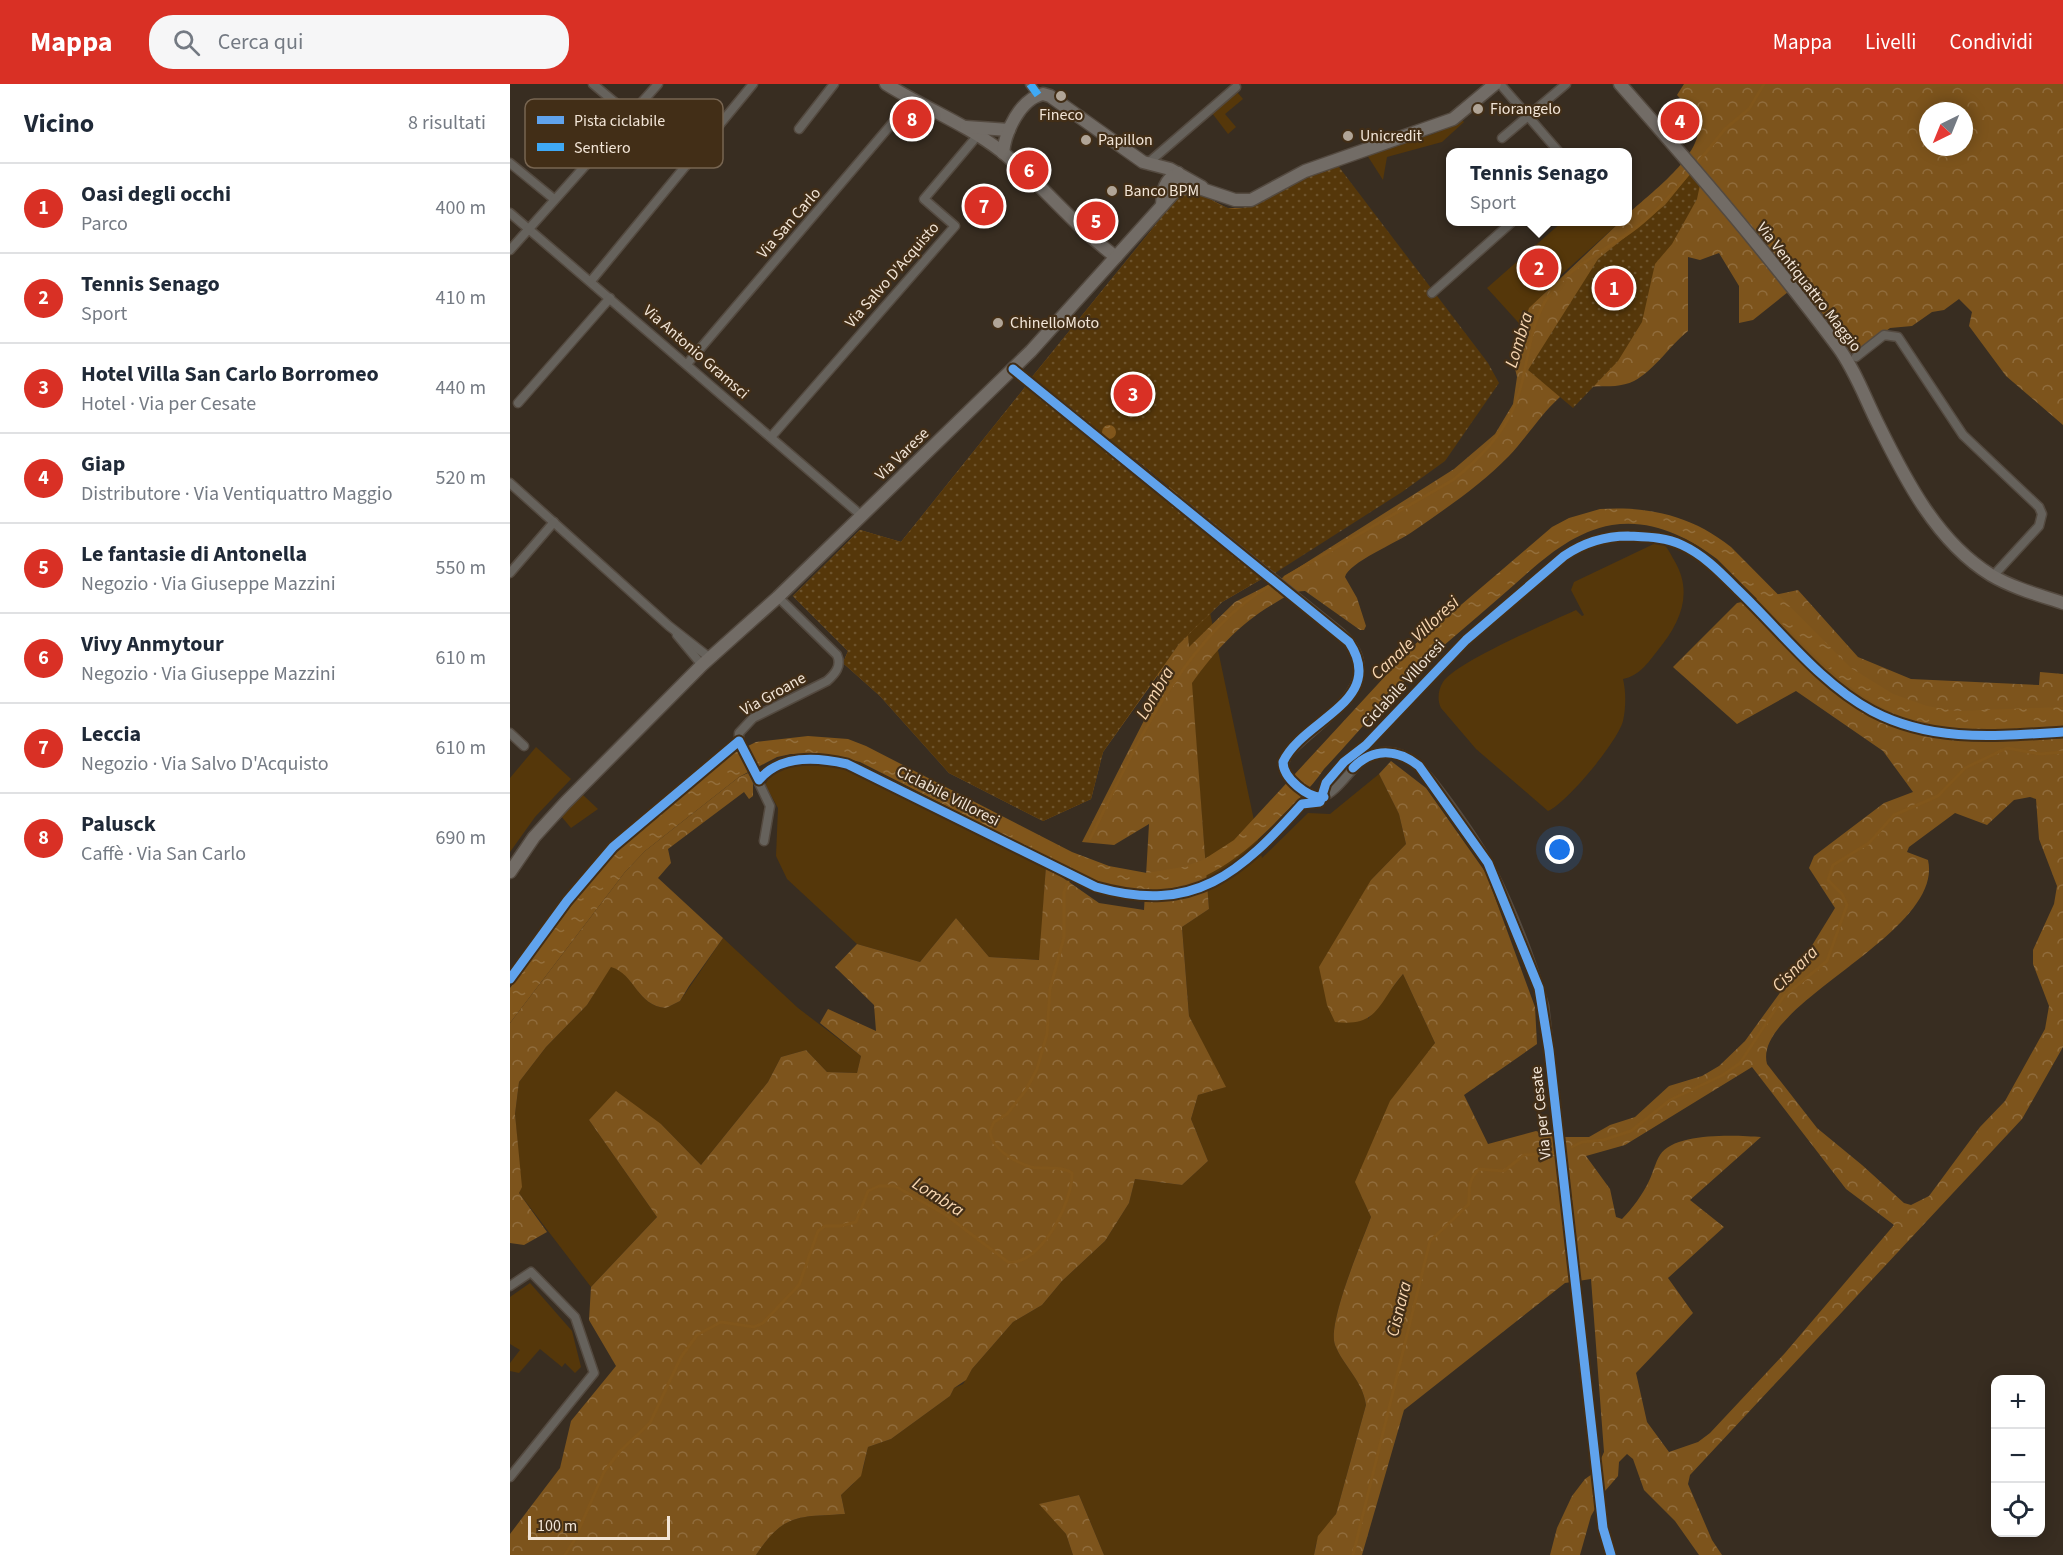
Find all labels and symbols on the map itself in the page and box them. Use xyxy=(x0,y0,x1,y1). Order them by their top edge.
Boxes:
marker: Fineco xyxy=(1054,89,1068,103)
pin: 8 xyxy=(892,96,932,141)
place label: Fiorangelo xyxy=(1490,98,1561,120)
legend xyxy=(525,99,723,168)
pin: 4 xyxy=(1660,99,1700,144)
marker: Fiorangelo xyxy=(1471,102,1485,116)
north arrow xyxy=(1919,102,1973,156)
place label: Fineco xyxy=(1039,104,1083,126)
text: Pista ciclabile xyxy=(574,110,665,132)
place label: Unicredit xyxy=(1360,125,1422,147)
place label: Papillon xyxy=(1098,129,1153,151)
marker: Unicredit xyxy=(1341,129,1355,143)
marker: Papillon xyxy=(1079,133,1093,147)
text: Sentiero xyxy=(574,137,631,159)
pin: 6 xyxy=(1010,148,1048,193)
place label: Banco BPM xyxy=(1124,180,1199,202)
street label: Via San Carlo xyxy=(752,183,826,263)
pin: 7 xyxy=(964,184,1004,228)
marker: Banco BPM xyxy=(1105,184,1119,198)
pin: 5 xyxy=(1076,198,1116,244)
street label: Via Salvo D'Acquisto xyxy=(840,217,944,333)
street label: Via Ventiquattro Maggio xyxy=(1751,218,1867,356)
pin: 2 xyxy=(1520,246,1558,291)
pin: 1 xyxy=(1594,266,1634,310)
street label: Via Antonio Gramsci xyxy=(638,300,754,404)
water label: Lombra xyxy=(1499,309,1539,371)
place label: ChinelloMoto xyxy=(1010,312,1099,334)
marker: ChinelloMoto xyxy=(991,316,1005,330)
pin: 3 xyxy=(1114,372,1152,416)
street label: Via Varese xyxy=(870,423,934,485)
water label: Canale Villoresi xyxy=(1365,590,1465,686)
street label: Ciclabile Villoresi xyxy=(1356,635,1450,733)
water label: Lombra xyxy=(1130,662,1180,724)
street label: Via Groane xyxy=(736,667,810,721)
street label: Ciclabile Villoresi xyxy=(892,760,1004,832)
your location xyxy=(1545,835,1574,864)
water label: Cisnara xyxy=(1766,940,1824,998)
street label: Via per Cesate xyxy=(1525,1065,1557,1161)
water label: Lombra xyxy=(907,1171,969,1223)
water label: Cisnara xyxy=(1380,1278,1418,1339)
scale bar xyxy=(528,1513,670,1540)

